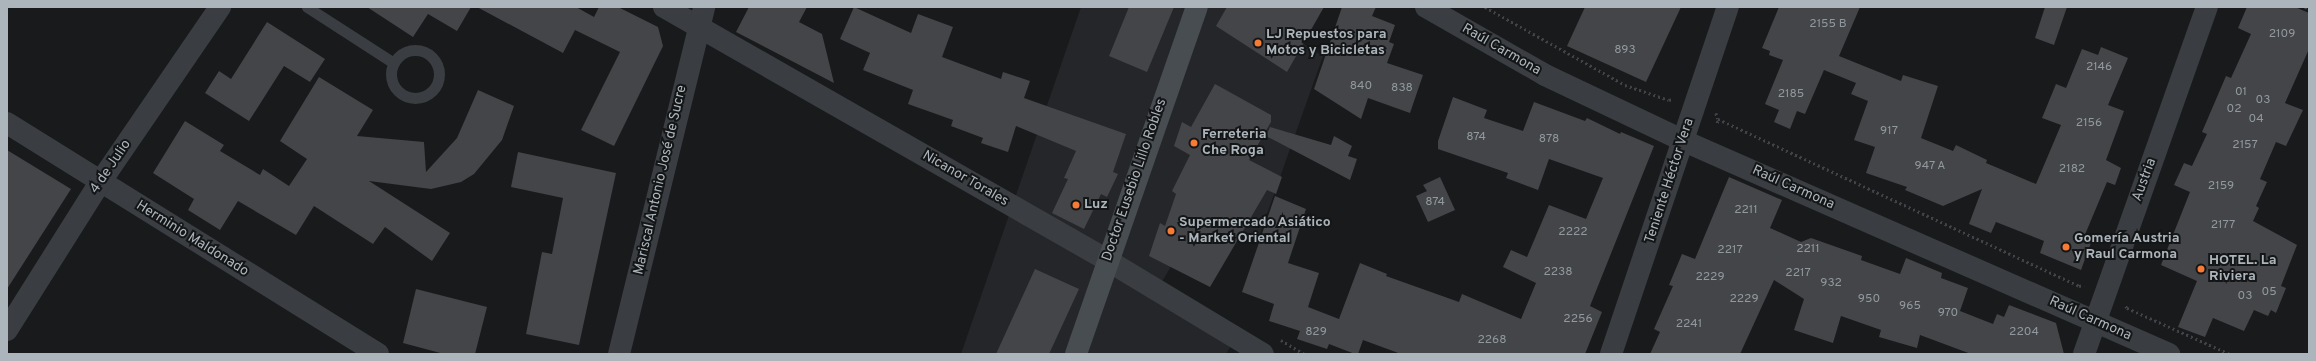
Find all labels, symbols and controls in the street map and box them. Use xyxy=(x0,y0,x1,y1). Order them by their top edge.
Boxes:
house number: 2155 B xyxy=(1809,18,1847,32)
street label: Raúl Carmona xyxy=(1458,21,1544,79)
place label: LJ Repuestos para Motos y Bicicletas xyxy=(1266,27,1386,60)
house number: 2109 xyxy=(2269,28,2295,42)
marker: LJ Repuestos para Motos y Bicicletas xyxy=(1253,38,1263,48)
house number: 893 xyxy=(1614,44,1636,58)
house number: 2146 xyxy=(2086,61,2112,75)
house number: 840 xyxy=(1350,80,1372,94)
house number: 838 xyxy=(1391,82,1413,96)
street label: Mariscal Antonio José de Sucre xyxy=(631,83,691,277)
house number: 01 xyxy=(2235,86,2247,100)
house number: 2185 xyxy=(1778,88,1804,102)
house number: 03 xyxy=(2256,94,2270,108)
street label: Doctor Eusebio Lillo Robles xyxy=(1099,97,1171,263)
house number: 02 xyxy=(2226,103,2242,117)
house number: 04 xyxy=(2248,113,2264,127)
street label: Teniente Héctor Vera xyxy=(1642,116,1698,246)
house number: 2156 xyxy=(2076,117,2102,131)
house number: 917 xyxy=(1880,125,1898,139)
place label: Ferreteria Che Roga xyxy=(1202,127,1266,160)
house number: 874 xyxy=(1466,131,1486,145)
house number: 878 xyxy=(1539,133,1559,147)
street label: 4 de Julio xyxy=(87,137,135,197)
marker: Ferreteria Che Roga xyxy=(1189,138,1199,148)
house number: 2157 xyxy=(2232,139,2258,153)
street label: Nicanor Torales xyxy=(919,147,1011,211)
street label: Austria xyxy=(2129,156,2161,204)
house number: 947 A xyxy=(1914,160,1946,174)
street label: Raúl Carmona xyxy=(1749,162,1837,214)
house number: 2182 xyxy=(2059,163,2085,177)
house number: 2159 xyxy=(2208,180,2234,194)
house number: 874 xyxy=(1425,196,1445,210)
place label: Luz xyxy=(1084,197,1108,213)
street label: Herminio Maldonado xyxy=(133,198,251,280)
marker: Luz xyxy=(1071,200,1081,210)
house number: 2211 xyxy=(1734,204,1758,218)
place label: Supermercado Asiático - Market Oriental xyxy=(1179,215,1331,248)
house number: 2177 xyxy=(2211,219,2235,233)
marker: Supermercado Asiático - Market Oriental xyxy=(1166,226,1176,236)
house number: 2222 xyxy=(1558,226,1588,240)
place label: Gomería Austria y Raul Carmona xyxy=(2074,231,2180,264)
marker: Gomería Austria y Raul Carmona xyxy=(2061,242,2071,252)
house number: 2211 xyxy=(1796,243,1820,257)
house number: 2217 xyxy=(1717,244,1743,258)
place label: HOTEL. La Riviera xyxy=(2209,253,2277,286)
marker: HOTEL. La Riviera xyxy=(2196,264,2206,274)
house number: 2238 xyxy=(1543,266,1573,280)
house number: 2217 xyxy=(1785,267,1811,281)
house number: 2229 xyxy=(1695,271,1725,285)
house number: 932 xyxy=(1820,277,1842,291)
house number: 05 xyxy=(2261,286,2277,300)
house number: 03 xyxy=(2238,290,2252,304)
house number: 2229 xyxy=(1729,293,1759,307)
house number: 950 xyxy=(1858,293,1880,307)
street label: Raúl Carmona xyxy=(2046,293,2134,345)
house number: 965 xyxy=(1899,300,1921,314)
house number: 970 xyxy=(1938,307,1958,321)
house number: 2256 xyxy=(1563,313,1593,327)
house number: 2241 xyxy=(1676,318,1702,332)
house number: 829 xyxy=(1305,326,1327,340)
house number: 2204 xyxy=(2009,326,2039,340)
house number: 2268 xyxy=(1477,334,1507,348)

